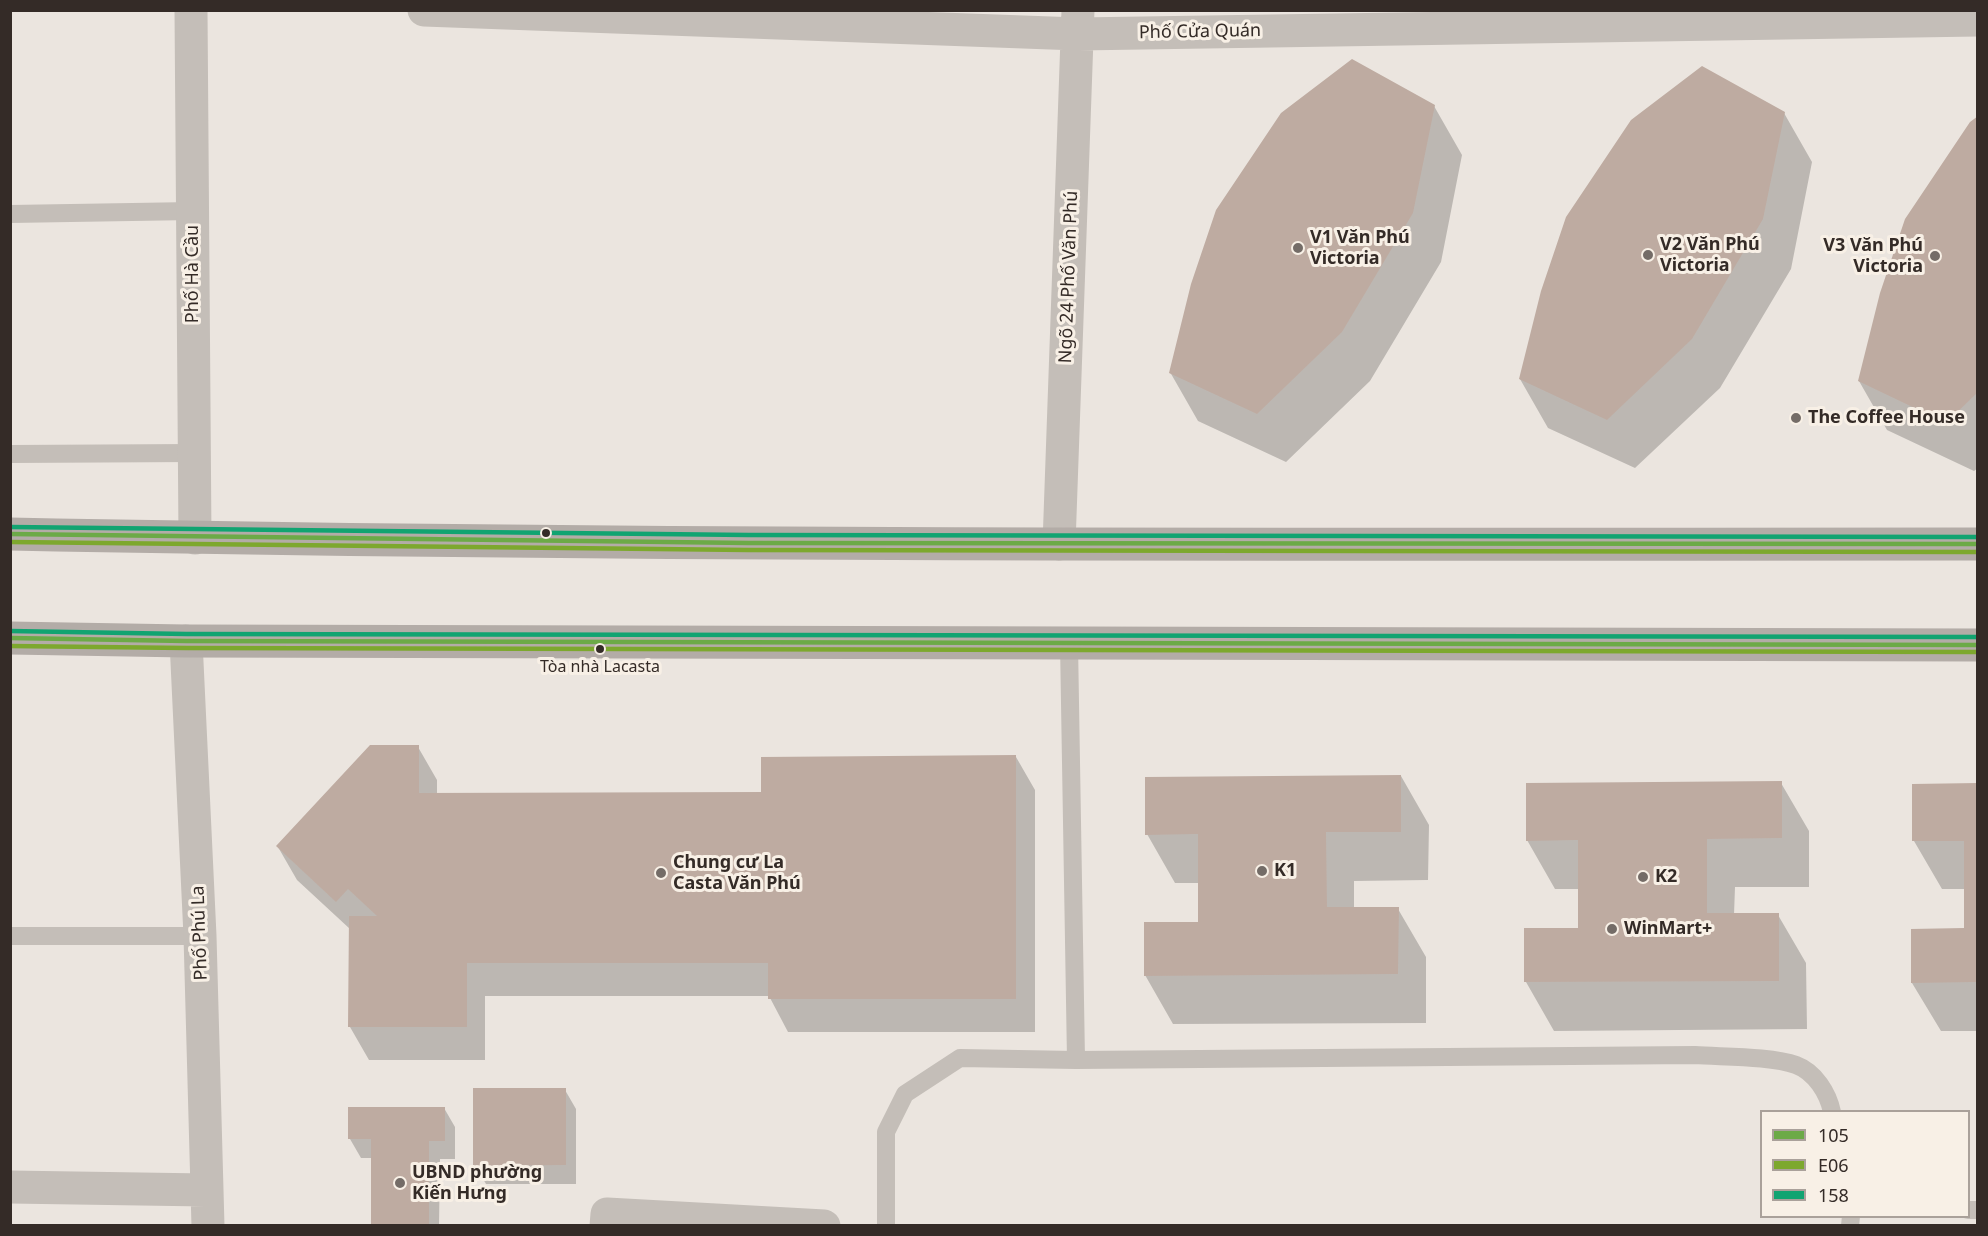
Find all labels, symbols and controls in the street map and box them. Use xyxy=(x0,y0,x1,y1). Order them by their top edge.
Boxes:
street label: Phố Cửa Quán xyxy=(1139,20,1261,44)
street label: Ngõ 24 Phố Văn Phú xyxy=(1055,190,1083,364)
street label: Phố Hà Cầu xyxy=(182,225,204,323)
place label: V1 Văn Phú Victoria xyxy=(1310,227,1410,270)
place label: V2 Văn Phú Victoria xyxy=(1660,234,1760,276)
place label: V3 Văn Phú Victoria xyxy=(1823,235,1923,278)
marker: V1 Văn Phú Victoria xyxy=(1291,241,1305,255)
marker: V2 Văn Phú Victoria xyxy=(1641,248,1655,262)
marker: V3 Văn Phú Victoria xyxy=(1928,249,1942,263)
place label: The Coffee House xyxy=(1808,407,1965,429)
marker: The Coffee House xyxy=(1789,411,1803,425)
unlabelled marker xyxy=(540,527,552,539)
marker: Tòa nhà Lacasta xyxy=(594,643,606,655)
place label: Tòa nhà Lacasta xyxy=(540,657,660,677)
place label: Chung cư La Casta Văn Phú xyxy=(673,852,801,894)
place label: K1 xyxy=(1274,860,1296,882)
marker: K1 xyxy=(1255,864,1269,878)
marker: Chung cư La Casta Văn Phú xyxy=(654,866,668,880)
place label: K2 xyxy=(1655,866,1677,888)
marker: K2 xyxy=(1636,870,1650,884)
street label: Phố Phú La xyxy=(188,885,212,981)
place label: WinMart+ xyxy=(1624,918,1712,940)
marker: WinMart+ xyxy=(1605,922,1619,936)
legend xyxy=(1760,1110,1970,1218)
text: 105 xyxy=(1818,1123,1849,1147)
text: E06 xyxy=(1818,1153,1849,1177)
place label: UBND phường Kiến Hưng xyxy=(412,1162,542,1204)
marker: UBND phường Kiến Hưng xyxy=(393,1176,407,1190)
text: 158 xyxy=(1818,1183,1849,1207)

